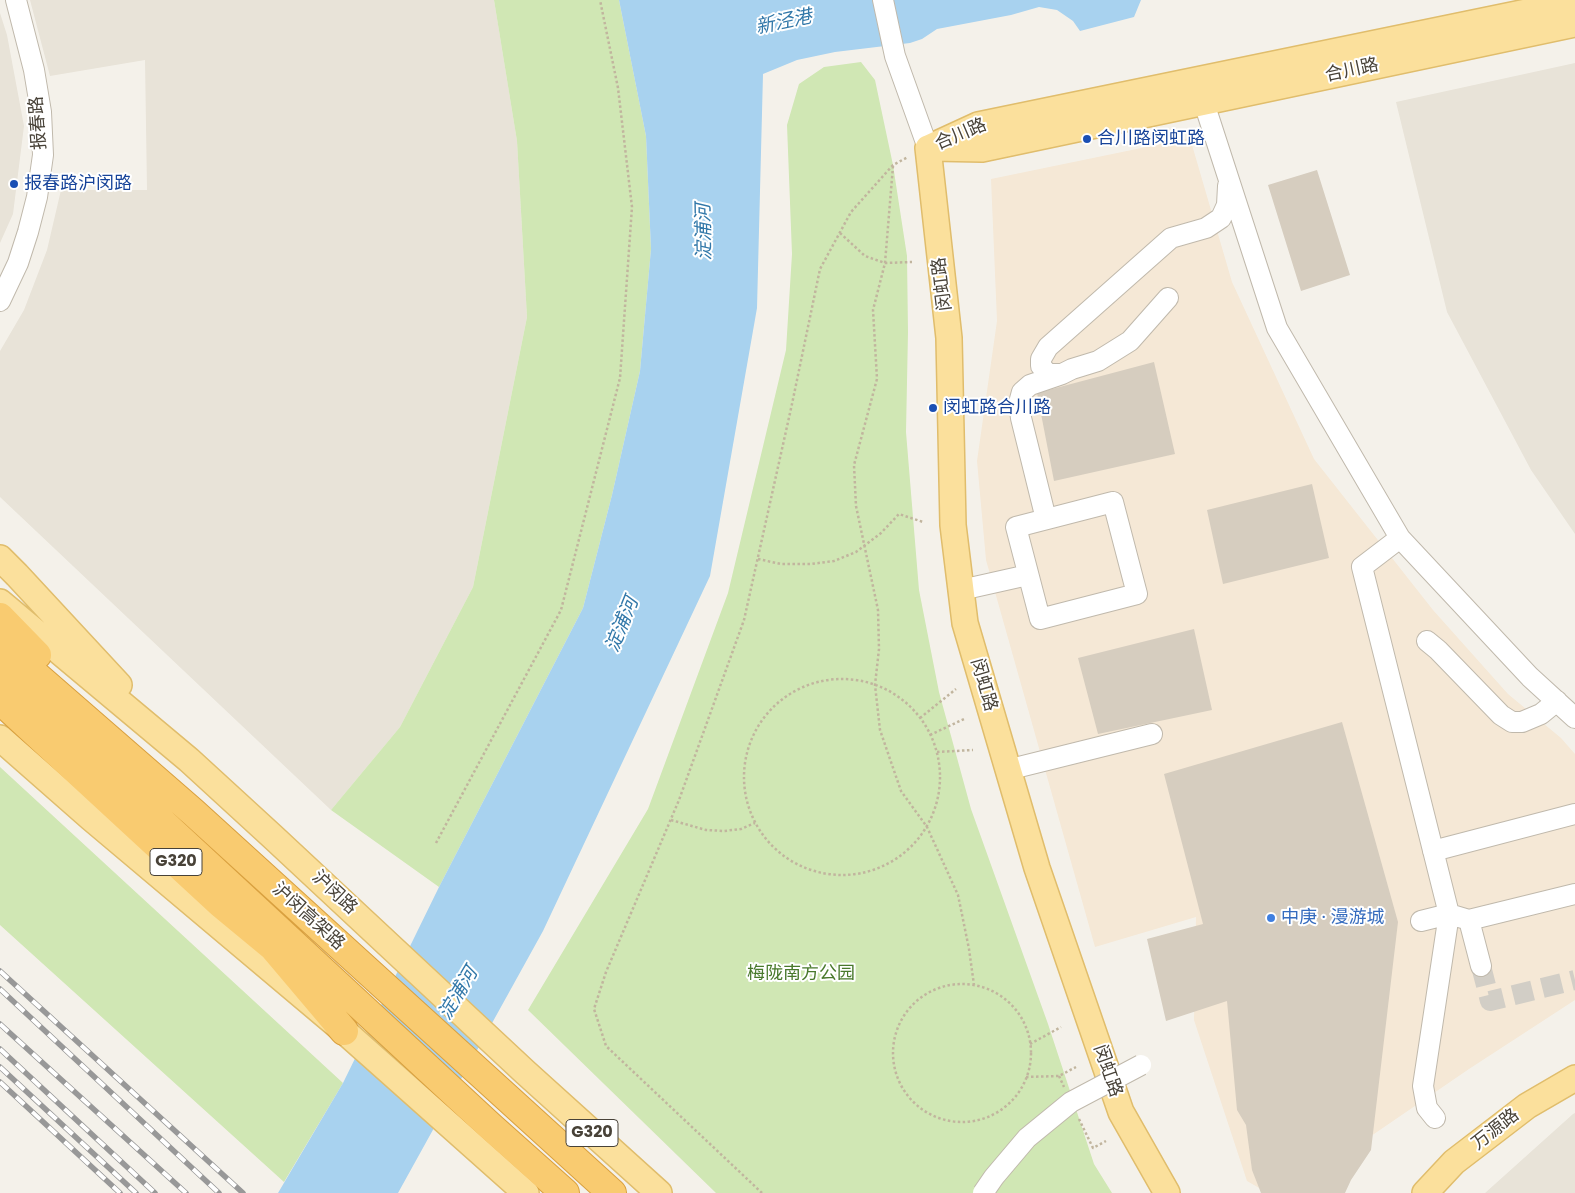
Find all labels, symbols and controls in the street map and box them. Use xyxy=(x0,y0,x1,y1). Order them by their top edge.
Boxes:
water label: 新泾港 xyxy=(754,6,814,40)
street label: 合川路 xyxy=(1323,55,1381,87)
street label: 报春路 xyxy=(26,95,52,151)
street label: 合川路 xyxy=(932,115,990,155)
place label: 合川路闵虹路 xyxy=(1097,128,1205,150)
marker: 合川路闵虹路 xyxy=(1081,133,1093,145)
place label: 报春路沪闵路 xyxy=(24,173,132,195)
marker: 报春路沪闵路 xyxy=(8,178,20,190)
water label: 淀浦河 xyxy=(693,203,717,261)
street label: 闵虹路 xyxy=(929,256,957,312)
place label: 闵虹路合川路 xyxy=(943,397,1051,419)
marker: 闵虹路合川路 xyxy=(927,402,939,414)
water label: 淀浦河 xyxy=(602,594,644,656)
street label: 闵虹路 xyxy=(965,656,1001,714)
road number: G320 xyxy=(150,849,202,876)
street label: 沪闵路 xyxy=(307,867,361,919)
street label: 沪闵高架路 xyxy=(267,879,349,955)
place label: 中庚 · 漫游城 xyxy=(1281,907,1384,929)
marker: 中庚 · 漫游城 xyxy=(1265,912,1277,924)
park label: 梅陇南方公园 xyxy=(747,963,855,985)
water label: 淀浦河 xyxy=(435,964,483,1024)
street label: 闵虹路 xyxy=(1088,1042,1126,1100)
street label: 万源路 xyxy=(1468,1105,1524,1155)
road number: G320 xyxy=(566,1120,618,1146)

